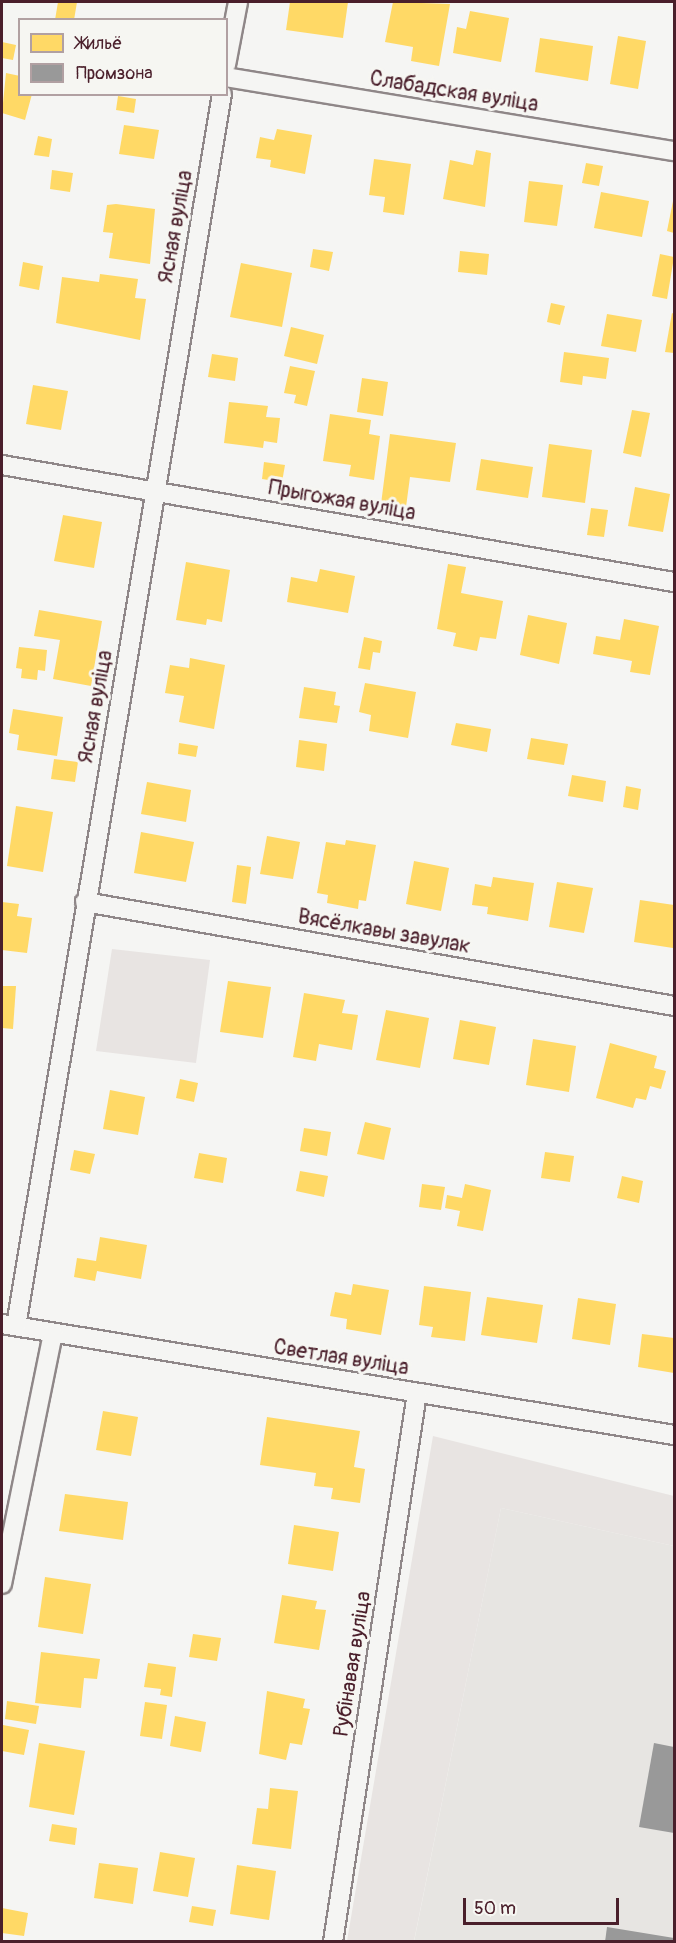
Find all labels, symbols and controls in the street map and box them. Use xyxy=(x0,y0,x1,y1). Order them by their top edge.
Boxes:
legend xyxy=(18,18,228,96)
text: Жильё xyxy=(76,32,122,55)
text: Промзона xyxy=(76,62,153,85)
street label: Слабадская вуліца xyxy=(368,66,540,118)
street label: Ясная вуліца xyxy=(154,168,198,286)
street label: Прыгожая вуліца xyxy=(266,476,418,526)
street label: Ясная вуліца xyxy=(74,648,118,766)
street label: Вясёлкавы завулак xyxy=(296,904,472,960)
street label: Светлая вуліца xyxy=(272,1335,410,1381)
street label: Рубінавая вуліца xyxy=(329,1589,377,1739)
scale bar xyxy=(466,1886,622,1924)
text: 50 m xyxy=(474,1897,516,1920)

